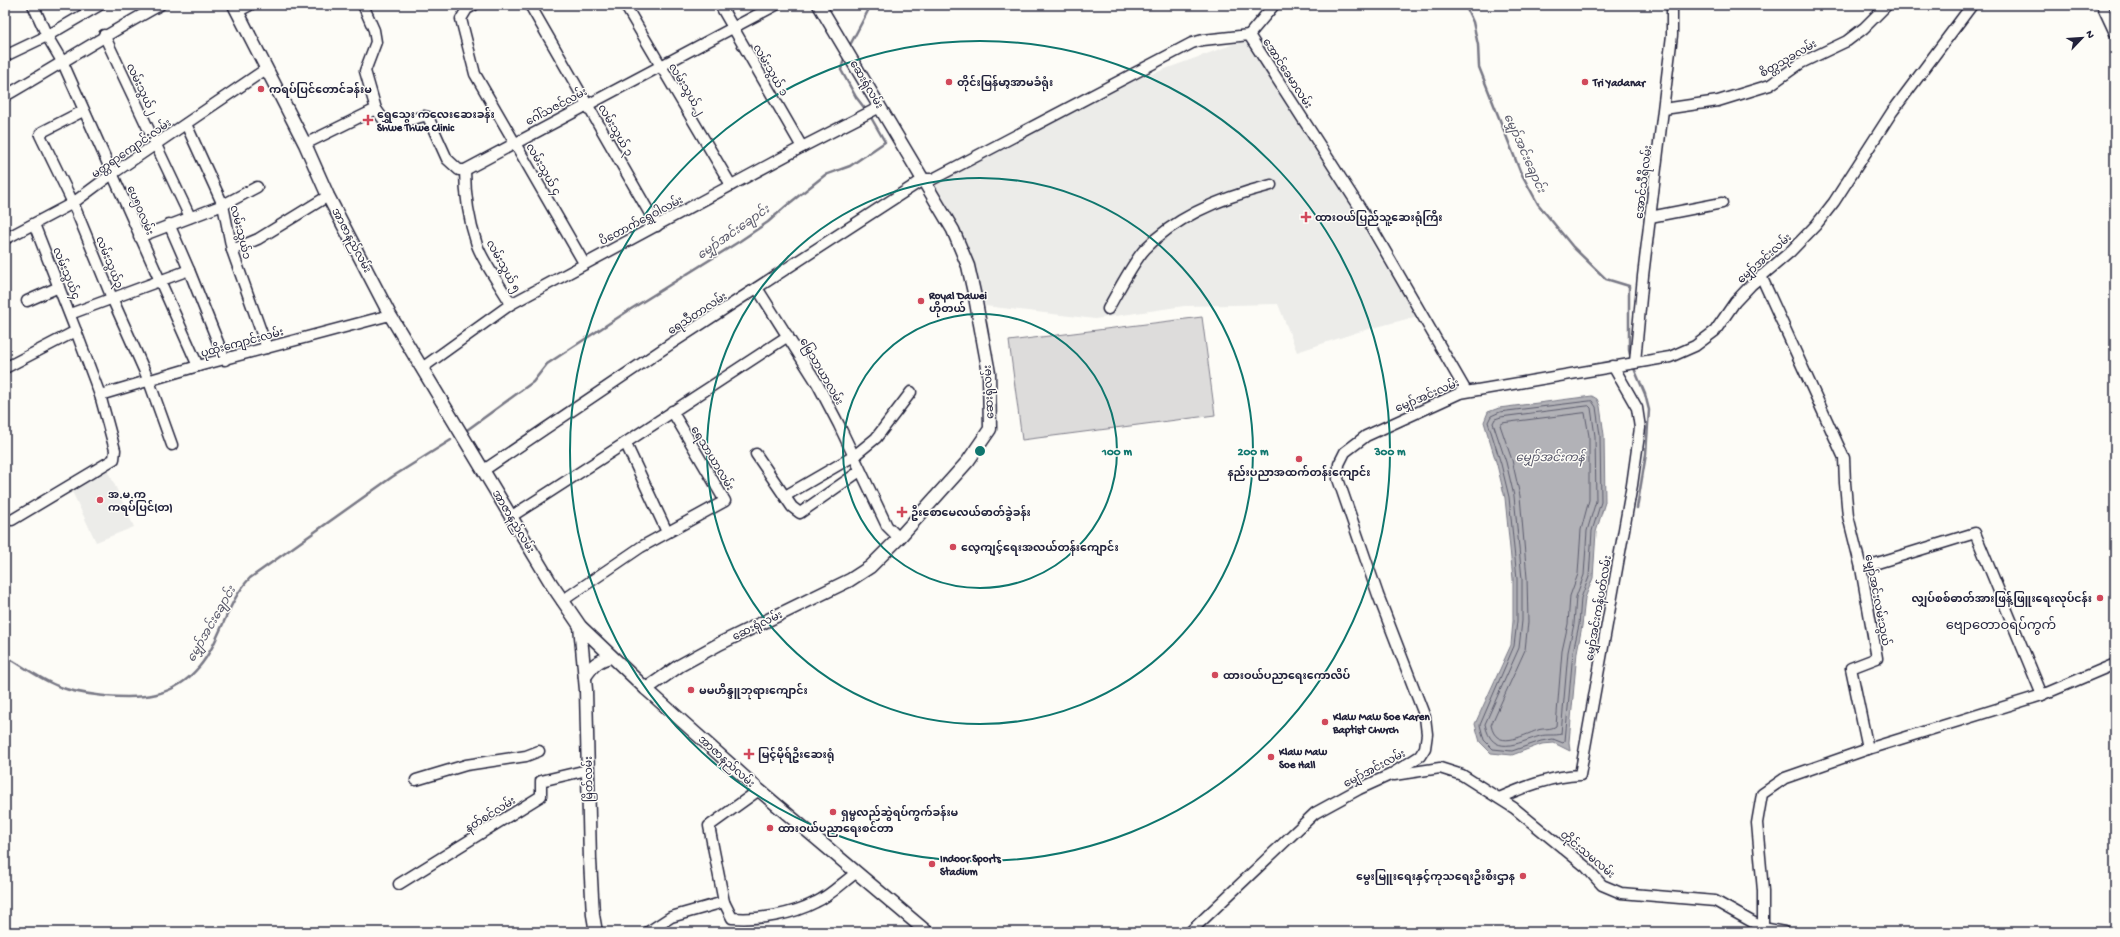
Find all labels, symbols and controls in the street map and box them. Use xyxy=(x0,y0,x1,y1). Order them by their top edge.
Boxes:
north arrow xyxy=(2062,18,2102,58)
text: N xyxy=(2082,29,2096,40)
street label: အောင်ခေမာလမ်း xyxy=(1259,35,1316,111)
street label: စိတ္တသုခလမ်း xyxy=(1757,36,1820,82)
street label: လမ်းသွယ် ၁ xyxy=(749,41,792,100)
street label: ဆေးရုံလမ်း xyxy=(845,57,887,112)
street label: လမ်းသွယ် ၂ xyxy=(664,60,708,119)
street label: လမ်းသွယ်၂ xyxy=(122,61,160,118)
place label: တိုင်းမြန်မာ့အာမခံရုံး xyxy=(957,75,1053,92)
marker: တိုင်းမြန်မာ့အာမခံရုံး xyxy=(944,77,954,87)
marker: Tri Yadanar xyxy=(1580,77,1590,87)
place label: Tri Yadanar xyxy=(1592,78,1646,90)
place label: ကရပ်ပြင်တောင်ခန်းမ xyxy=(269,82,372,98)
marker: ကရပ်ပြင်တောင်ခန်းမ xyxy=(256,84,266,94)
street label: ဂေါ်သဇင်လမ်း xyxy=(523,84,590,129)
street label: လမ်းသွယ် ၃ xyxy=(594,101,637,160)
place label: ရွှေသွေး ကလေးဆေးခန်း Shwe Thwe Clinic xyxy=(377,107,495,135)
water label: မျှော်အင်းချောင်း xyxy=(1499,111,1551,197)
marker: ရွှေသွေး ကလေးဆေးခန်း Shwe Thwe Clinic xyxy=(362,114,374,126)
street label: မတ္တရာကျောင်းလမ်း xyxy=(88,115,175,182)
street label: လမ်းသွယ် ၄ xyxy=(522,140,565,199)
street label: အောင်သီရိလမ်း xyxy=(1632,144,1656,220)
street label: ပေ၅၀လမ်း xyxy=(122,183,158,238)
street label: ပိတောက်ရွှေဝါလမ်း xyxy=(597,192,686,250)
water label: မျှော်အင်းချောင်း xyxy=(693,200,774,265)
street label: လမ်းသွယ်၁ xyxy=(226,203,255,261)
street label: အာဇာနည်လမ်း xyxy=(327,205,375,276)
place label: ထားဝယ်ပြည်သူ့ဆေးရုံကြီး xyxy=(1315,210,1442,227)
marker: ထားဝယ်ပြည်သူ့ဆေးရုံကြီး xyxy=(1300,211,1312,223)
street label: မျှော်အင်းလမ်း xyxy=(1734,230,1796,288)
street label: လမ်းသွယ်၃ xyxy=(91,234,127,291)
street label: လမ်းသွယ် ၅ xyxy=(482,237,524,296)
street label: လမ်းသွယ်၄ xyxy=(48,245,84,302)
street label: ရေသီတာလမ်း xyxy=(665,289,730,339)
place label: Royal Dawei ဟိုတယ် xyxy=(928,291,987,318)
marker: Royal Dawei ဟိုတယ် xyxy=(916,296,926,306)
street label: ပုထိုးကျောင်းလမ်း xyxy=(199,324,286,362)
street label: မြေသာယာလမ်း xyxy=(795,335,847,408)
street label: ဆေးရုံလမ်း xyxy=(980,364,998,419)
street label: မျှော်အင်းလမ်း xyxy=(1393,375,1463,418)
street label: ရေသာယာလမ်း xyxy=(687,423,738,494)
centre of rings xyxy=(973,444,987,458)
text: 100 m xyxy=(1101,446,1132,460)
text: 200 m xyxy=(1238,446,1269,460)
text: 300 m xyxy=(1373,446,1406,460)
water label: မျှော်အင်းကန် xyxy=(1515,448,1586,467)
marker: နည်းပညာအထက်တန်းကျောင်း xyxy=(1294,454,1304,464)
place label: နည်းပညာအထက်တန်းကျောင်း xyxy=(1227,465,1371,481)
street label: အာဇာနည်လမ်း xyxy=(488,487,538,556)
place label: အ.မ.က ကရပ်ပြင်(တ) xyxy=(108,490,173,516)
marker: အ.မ.က ကရပ်ပြင်(တ) xyxy=(95,495,105,505)
place label: ဦးစောမေလယ်ဓာတ်ခွဲခန်း xyxy=(911,505,1031,522)
marker: ဦးစောမေလယ်ဓာတ်ခွဲခန်း xyxy=(896,506,908,518)
place label: လေ့ကျင့်ရေးအလယ်တန်းကျောင်း xyxy=(961,540,1119,556)
marker: လေ့ကျင့်ရေးအလယ်တန်းကျောင်း xyxy=(948,542,958,552)
street label: မျှော်အင်းလမ်းသွယ် xyxy=(1859,553,1894,648)
street label: မျှော်အင်းကန်ပတ်လမ်း xyxy=(1582,554,1617,662)
water label: မျှော်အင်းချောင်း xyxy=(182,582,241,666)
place label: လျှပ်စစ်ဓာတ်အားဖြန့်ဖြူးရေးလုပ်ငန်း xyxy=(1911,591,2092,608)
marker: လျှပ်စစ်ဓာတ်အားဖြန့်ဖြူးရေးလုပ်ငန်း xyxy=(2095,593,2105,603)
street label: ဆေးရုံလမ်း xyxy=(730,607,785,645)
district label: ဗျောတောဝရပ်ကွက် xyxy=(1946,616,2056,635)
place label: ထားဝယ်ပညာရေးကောလိပ် xyxy=(1223,668,1351,684)
marker: ထားဝယ်ပညာရေးကောလိပ် xyxy=(1210,670,1220,680)
place label: မမဟိန္ဒူဘုရားကျောင်း xyxy=(699,683,808,700)
marker: မမဟိန္ဒူဘုရားကျောင်း xyxy=(686,685,696,695)
place label: Klaw Maw Soe Karen Baptist Church xyxy=(1332,712,1430,737)
marker: Klaw Maw Soe Karen Baptist Church xyxy=(1320,717,1330,727)
street label: အာဇာနည်လမ်း xyxy=(694,732,758,792)
street label: မျှော်အင်းလမ်း xyxy=(1341,746,1409,793)
place label: မြင့်မိုရ်ဦးဆေးရုံ xyxy=(758,747,835,764)
place label: Klaw Maw Soe Hall xyxy=(1278,747,1327,772)
marker: မြင့်မိုရ်ဦးဆေးရုံ xyxy=(743,748,755,760)
marker: Klaw Maw Soe Hall xyxy=(1266,752,1276,762)
street label: မြိတ်လမ်း xyxy=(581,756,597,802)
street label: နတ်စင်လမ်း xyxy=(462,793,519,837)
place label: ရှမ္မလည်ဆွဲရပ်ကွက်ခန်းမ xyxy=(841,805,959,822)
marker: ရှမ္မလည်ဆွဲရပ်ကွက်ခန်းမ xyxy=(828,807,838,817)
place label: ထားဝယ်ပညာရေးစင်တာ xyxy=(778,821,893,837)
marker: ထားဝယ်ပညာရေးစင်တာ xyxy=(765,823,775,833)
street label: တိုင်းသမလမ်း xyxy=(1557,827,1618,882)
place label: Indoor Sports Stadium xyxy=(940,853,1002,879)
marker: Indoor Sports Stadium xyxy=(927,859,937,869)
place label: မွေးမြူးရေးနှင့်ကုသရေးဦးစီးဌာန xyxy=(1356,869,1515,886)
marker: မွေးမြူးရေးနှင့်ကုသရေးဦးစီးဌာန xyxy=(1518,871,1528,881)

